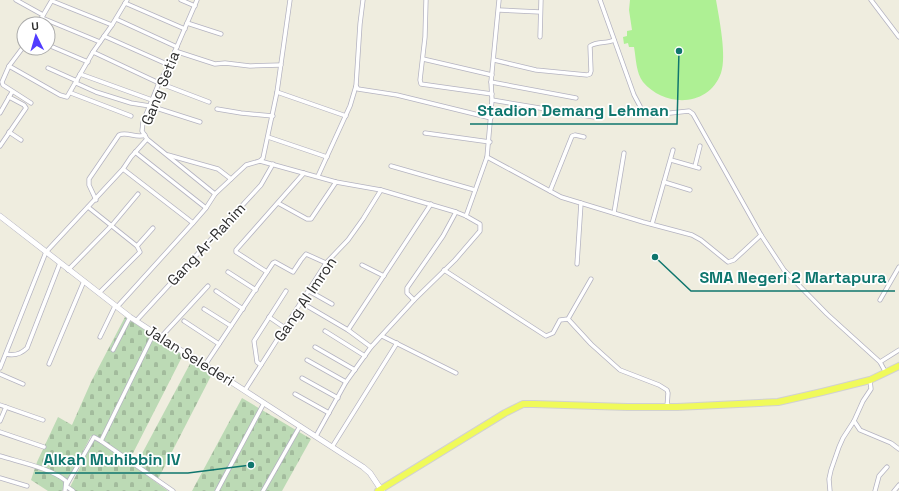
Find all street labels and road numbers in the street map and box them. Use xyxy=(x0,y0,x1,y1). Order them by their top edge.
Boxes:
street label: Gang Setia xyxy=(137,48,184,128)
street label: Gang Ar-Rahim xyxy=(163,199,249,289)
street label: Gang Al Imron xyxy=(270,253,340,345)
street label: Jalan Selederi xyxy=(142,320,238,390)

